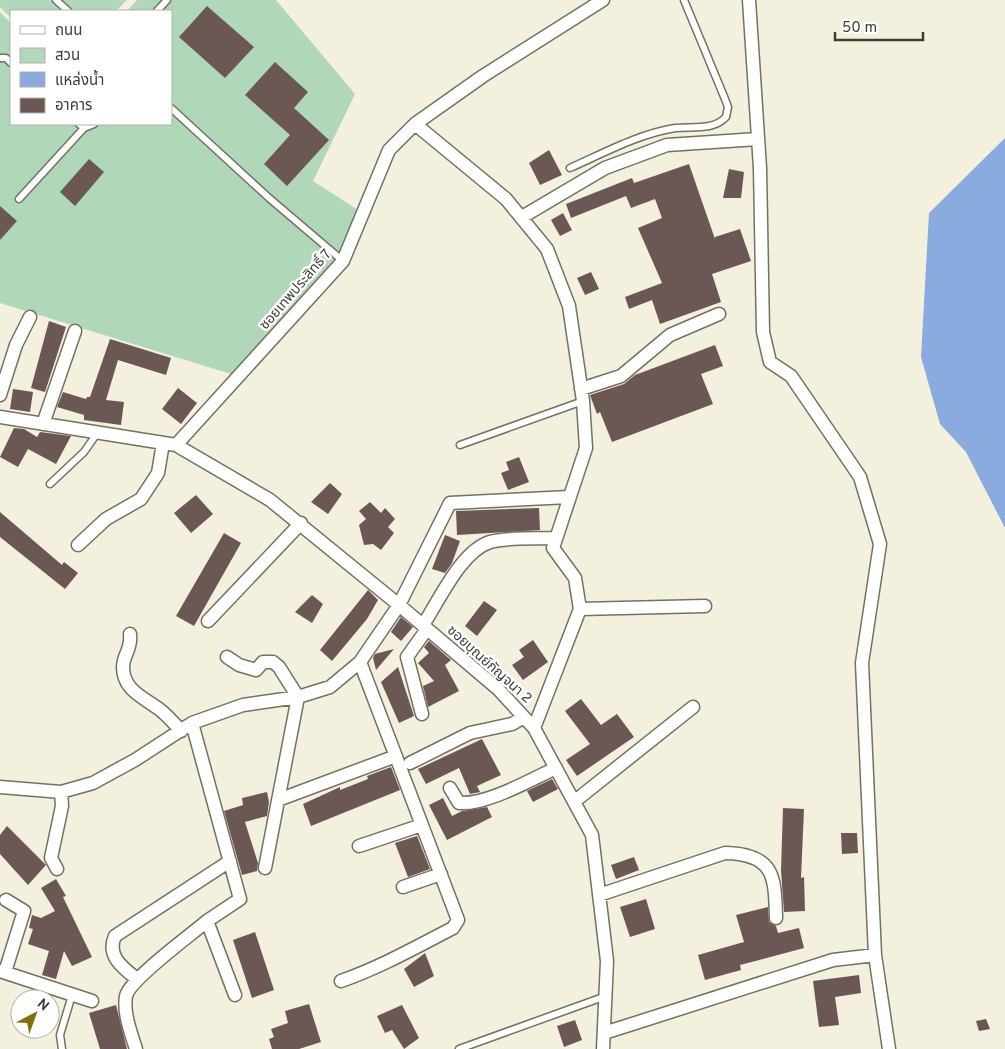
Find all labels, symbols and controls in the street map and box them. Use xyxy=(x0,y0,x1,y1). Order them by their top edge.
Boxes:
legend xyxy=(10,10,172,125)
scale bar xyxy=(835,10,922,42)
text: 50 m xyxy=(842,19,877,38)
text: ถนน xyxy=(55,22,82,41)
text: สวน xyxy=(55,47,80,66)
text: แหล่งน้ำ xyxy=(55,69,104,91)
text: อาคาร xyxy=(55,97,92,116)
street label: ซอยเทพประสิทธิ์ 7 xyxy=(256,246,335,334)
street label: ซอยบุณย์กัญจนา 2 xyxy=(443,622,535,708)
north arrow xyxy=(10,989,60,1039)
text: N xyxy=(33,996,52,1015)

